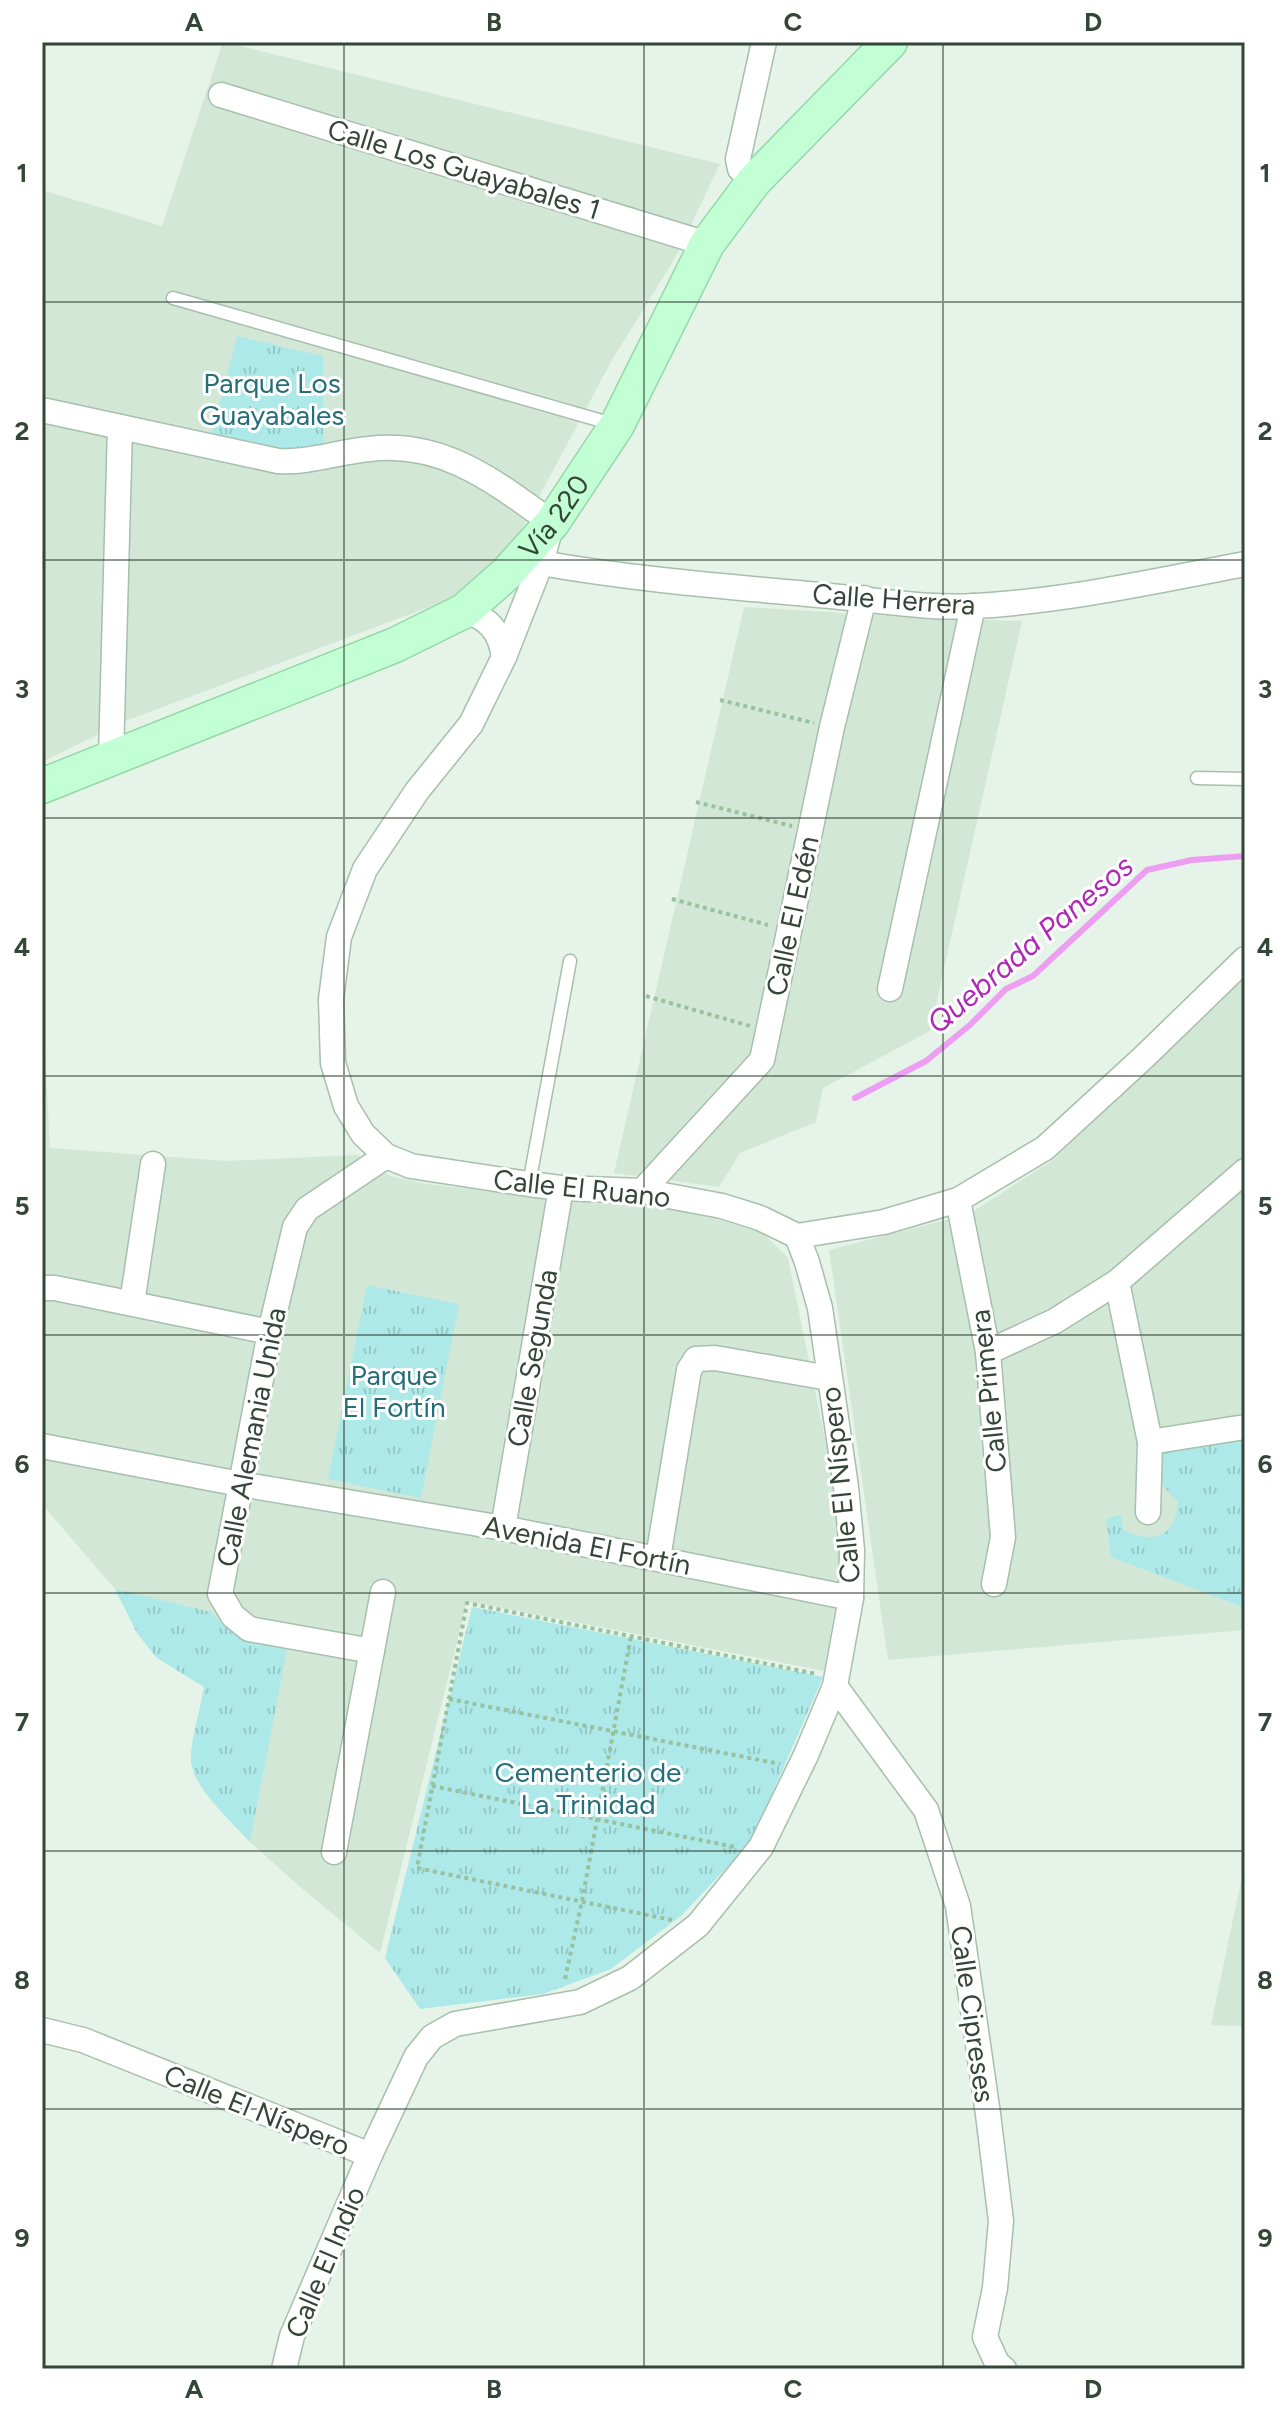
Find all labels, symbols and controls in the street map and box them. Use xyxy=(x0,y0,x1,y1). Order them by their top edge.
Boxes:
text: A xyxy=(185,6,204,38)
text: B xyxy=(486,6,502,38)
text: C xyxy=(784,6,803,38)
text: D xyxy=(1084,6,1102,38)
street label: Calle Los Guayabales 1 xyxy=(324,111,604,227)
text: 1 xyxy=(17,157,27,189)
text: 1 xyxy=(1260,157,1270,189)
park label: Parque Los Guayabales xyxy=(200,366,344,432)
text: 2 xyxy=(14,415,30,447)
text: 2 xyxy=(1257,415,1273,447)
street label: Vía 220 xyxy=(511,468,596,566)
street label: Calle Herrera xyxy=(811,576,977,622)
text: 3 xyxy=(15,673,29,705)
text: 3 xyxy=(1258,673,1272,705)
street label: Calle El Edén xyxy=(758,833,826,999)
water label: Quebrada Panesos xyxy=(919,847,1141,1041)
text: 4 xyxy=(14,931,30,963)
text: 4 xyxy=(1257,931,1273,963)
street label: Calle El Ruano xyxy=(492,1162,672,1214)
text: 5 xyxy=(14,1190,30,1222)
text: 5 xyxy=(1257,1190,1273,1222)
street label: Calle Segunda xyxy=(500,1266,564,1450)
street label: Calle Alemania Unida xyxy=(209,1304,293,1570)
street label: Calle Primera xyxy=(963,1308,1013,1474)
park label: Parque El Fortín xyxy=(342,1358,446,1424)
street label: Calle El Níspero xyxy=(813,1385,867,1585)
text: 6 xyxy=(14,1448,30,1480)
text: 6 xyxy=(1257,1448,1273,1480)
street label: Avenida El Fortín xyxy=(480,1508,694,1582)
text: 7 xyxy=(15,1706,29,1738)
text: 7 xyxy=(1258,1706,1272,1738)
park label: Cementerio de La Trinidad xyxy=(495,1755,681,1821)
street label: Calle Cipreses xyxy=(944,1923,1002,2105)
text: 8 xyxy=(14,1964,30,1996)
text: 8 xyxy=(1257,1964,1273,1996)
street label: Calle El Níspero xyxy=(159,2057,355,2163)
street label: Calle El Indio xyxy=(278,2181,372,2343)
text: 9 xyxy=(14,2222,30,2254)
text: 9 xyxy=(1257,2222,1273,2254)
text: A xyxy=(185,2373,204,2405)
text: B xyxy=(486,2373,502,2405)
text: C xyxy=(784,2373,803,2405)
text: D xyxy=(1084,2373,1102,2405)

